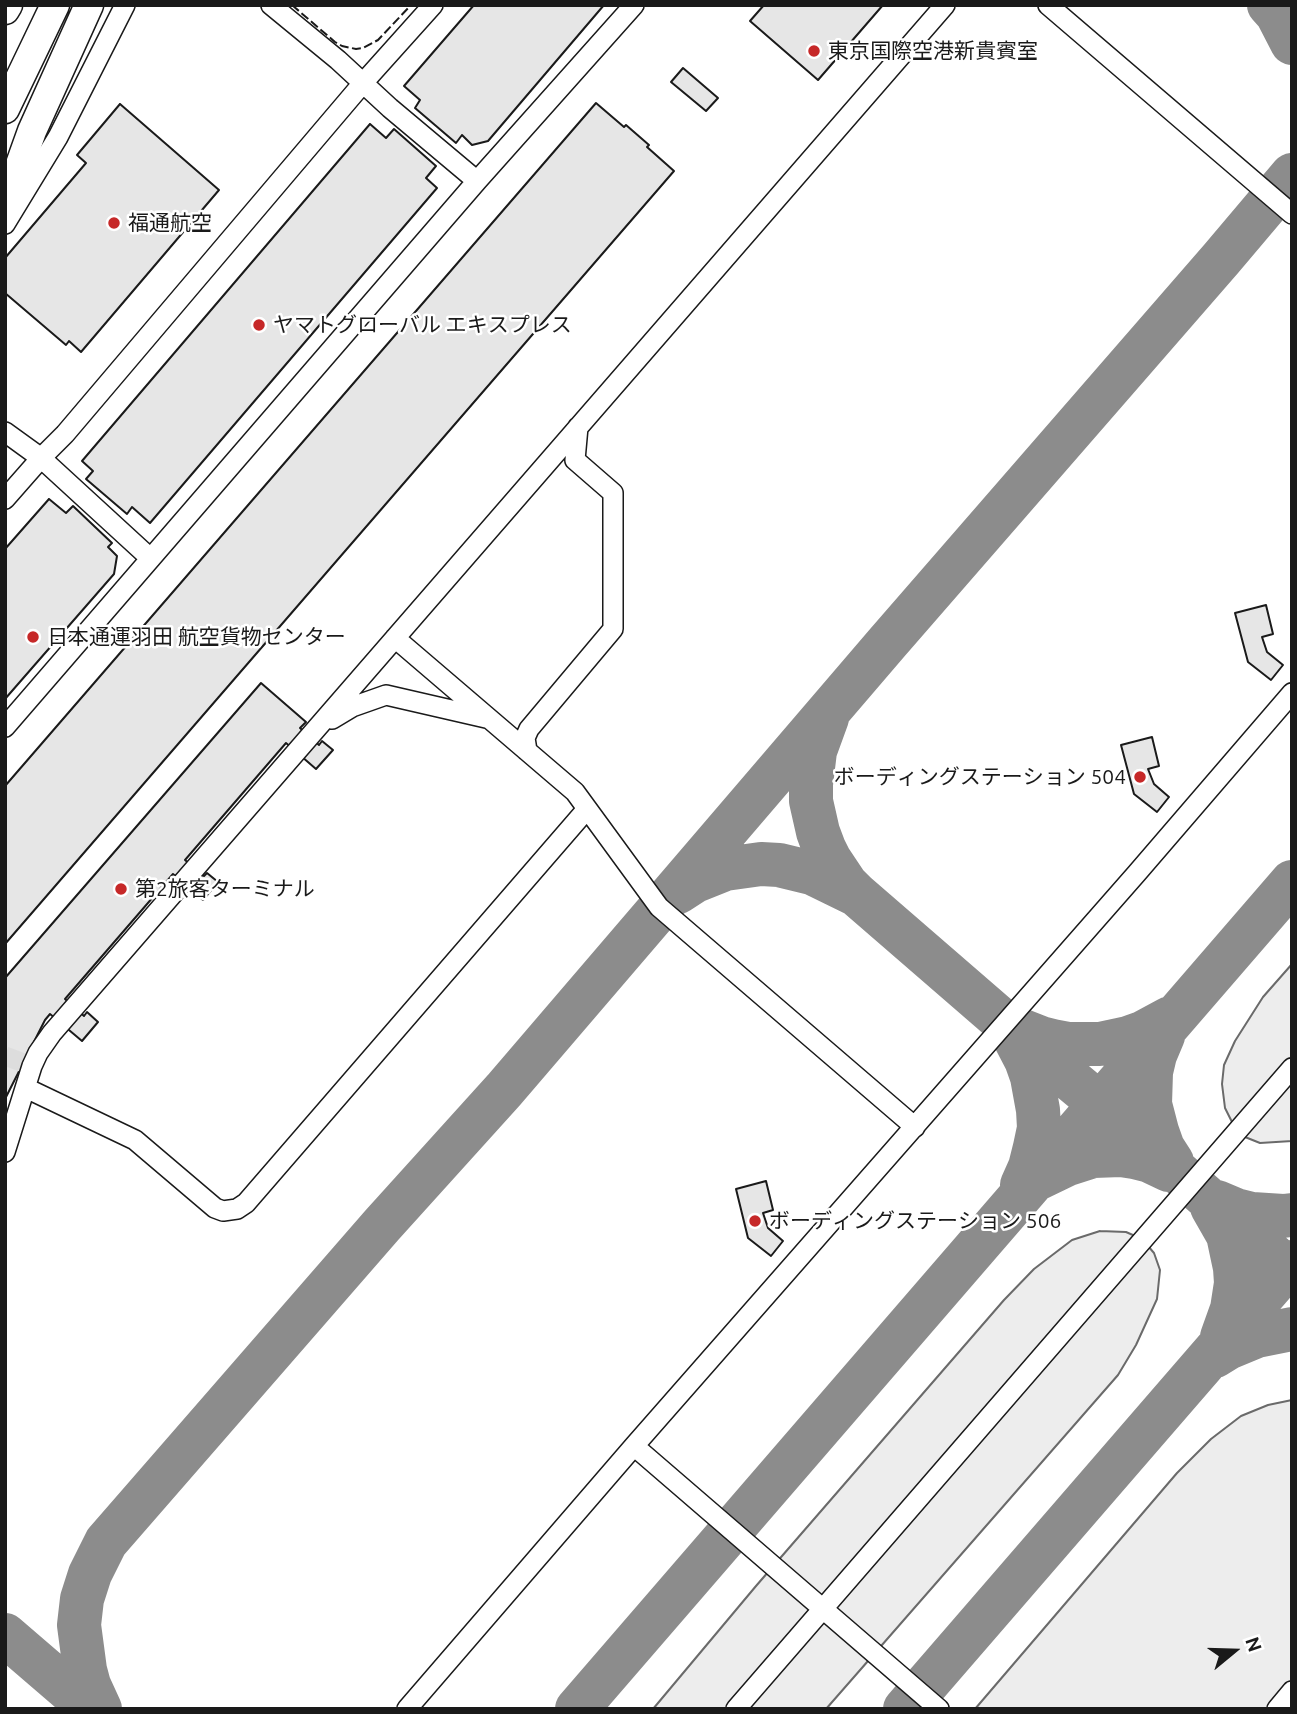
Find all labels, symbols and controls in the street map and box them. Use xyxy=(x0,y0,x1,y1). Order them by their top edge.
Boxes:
place label: 東京国際空港新貴賓室 xyxy=(828,38,1038,64)
marker: 東京国際空港新貴賓室 xyxy=(806,43,822,59)
place label: 福通航空 xyxy=(128,210,212,236)
marker: 福通航空 xyxy=(106,215,122,231)
place label: ヤマトグローバル エキスプレス xyxy=(273,312,572,338)
marker: ヤマトグローバル エキスプレス xyxy=(251,317,267,333)
place label: 日本通運羽田 航空貨物センター xyxy=(47,624,346,650)
marker: 日本通運羽田 航空貨物センター xyxy=(25,629,41,645)
place label: ボーディングステーション 504 xyxy=(834,764,1126,790)
marker: ボーディングステーション 504 xyxy=(1132,769,1148,785)
place label: 第2旅客ターミナル xyxy=(135,876,315,902)
marker: 第2旅客ターミナル xyxy=(113,881,129,897)
place label: ボーディングステーション 506 xyxy=(769,1208,1061,1234)
marker: ボーディングステーション 506 xyxy=(747,1213,763,1229)
north arrow xyxy=(1199,1616,1269,1686)
text: N xyxy=(1241,1634,1267,1654)

